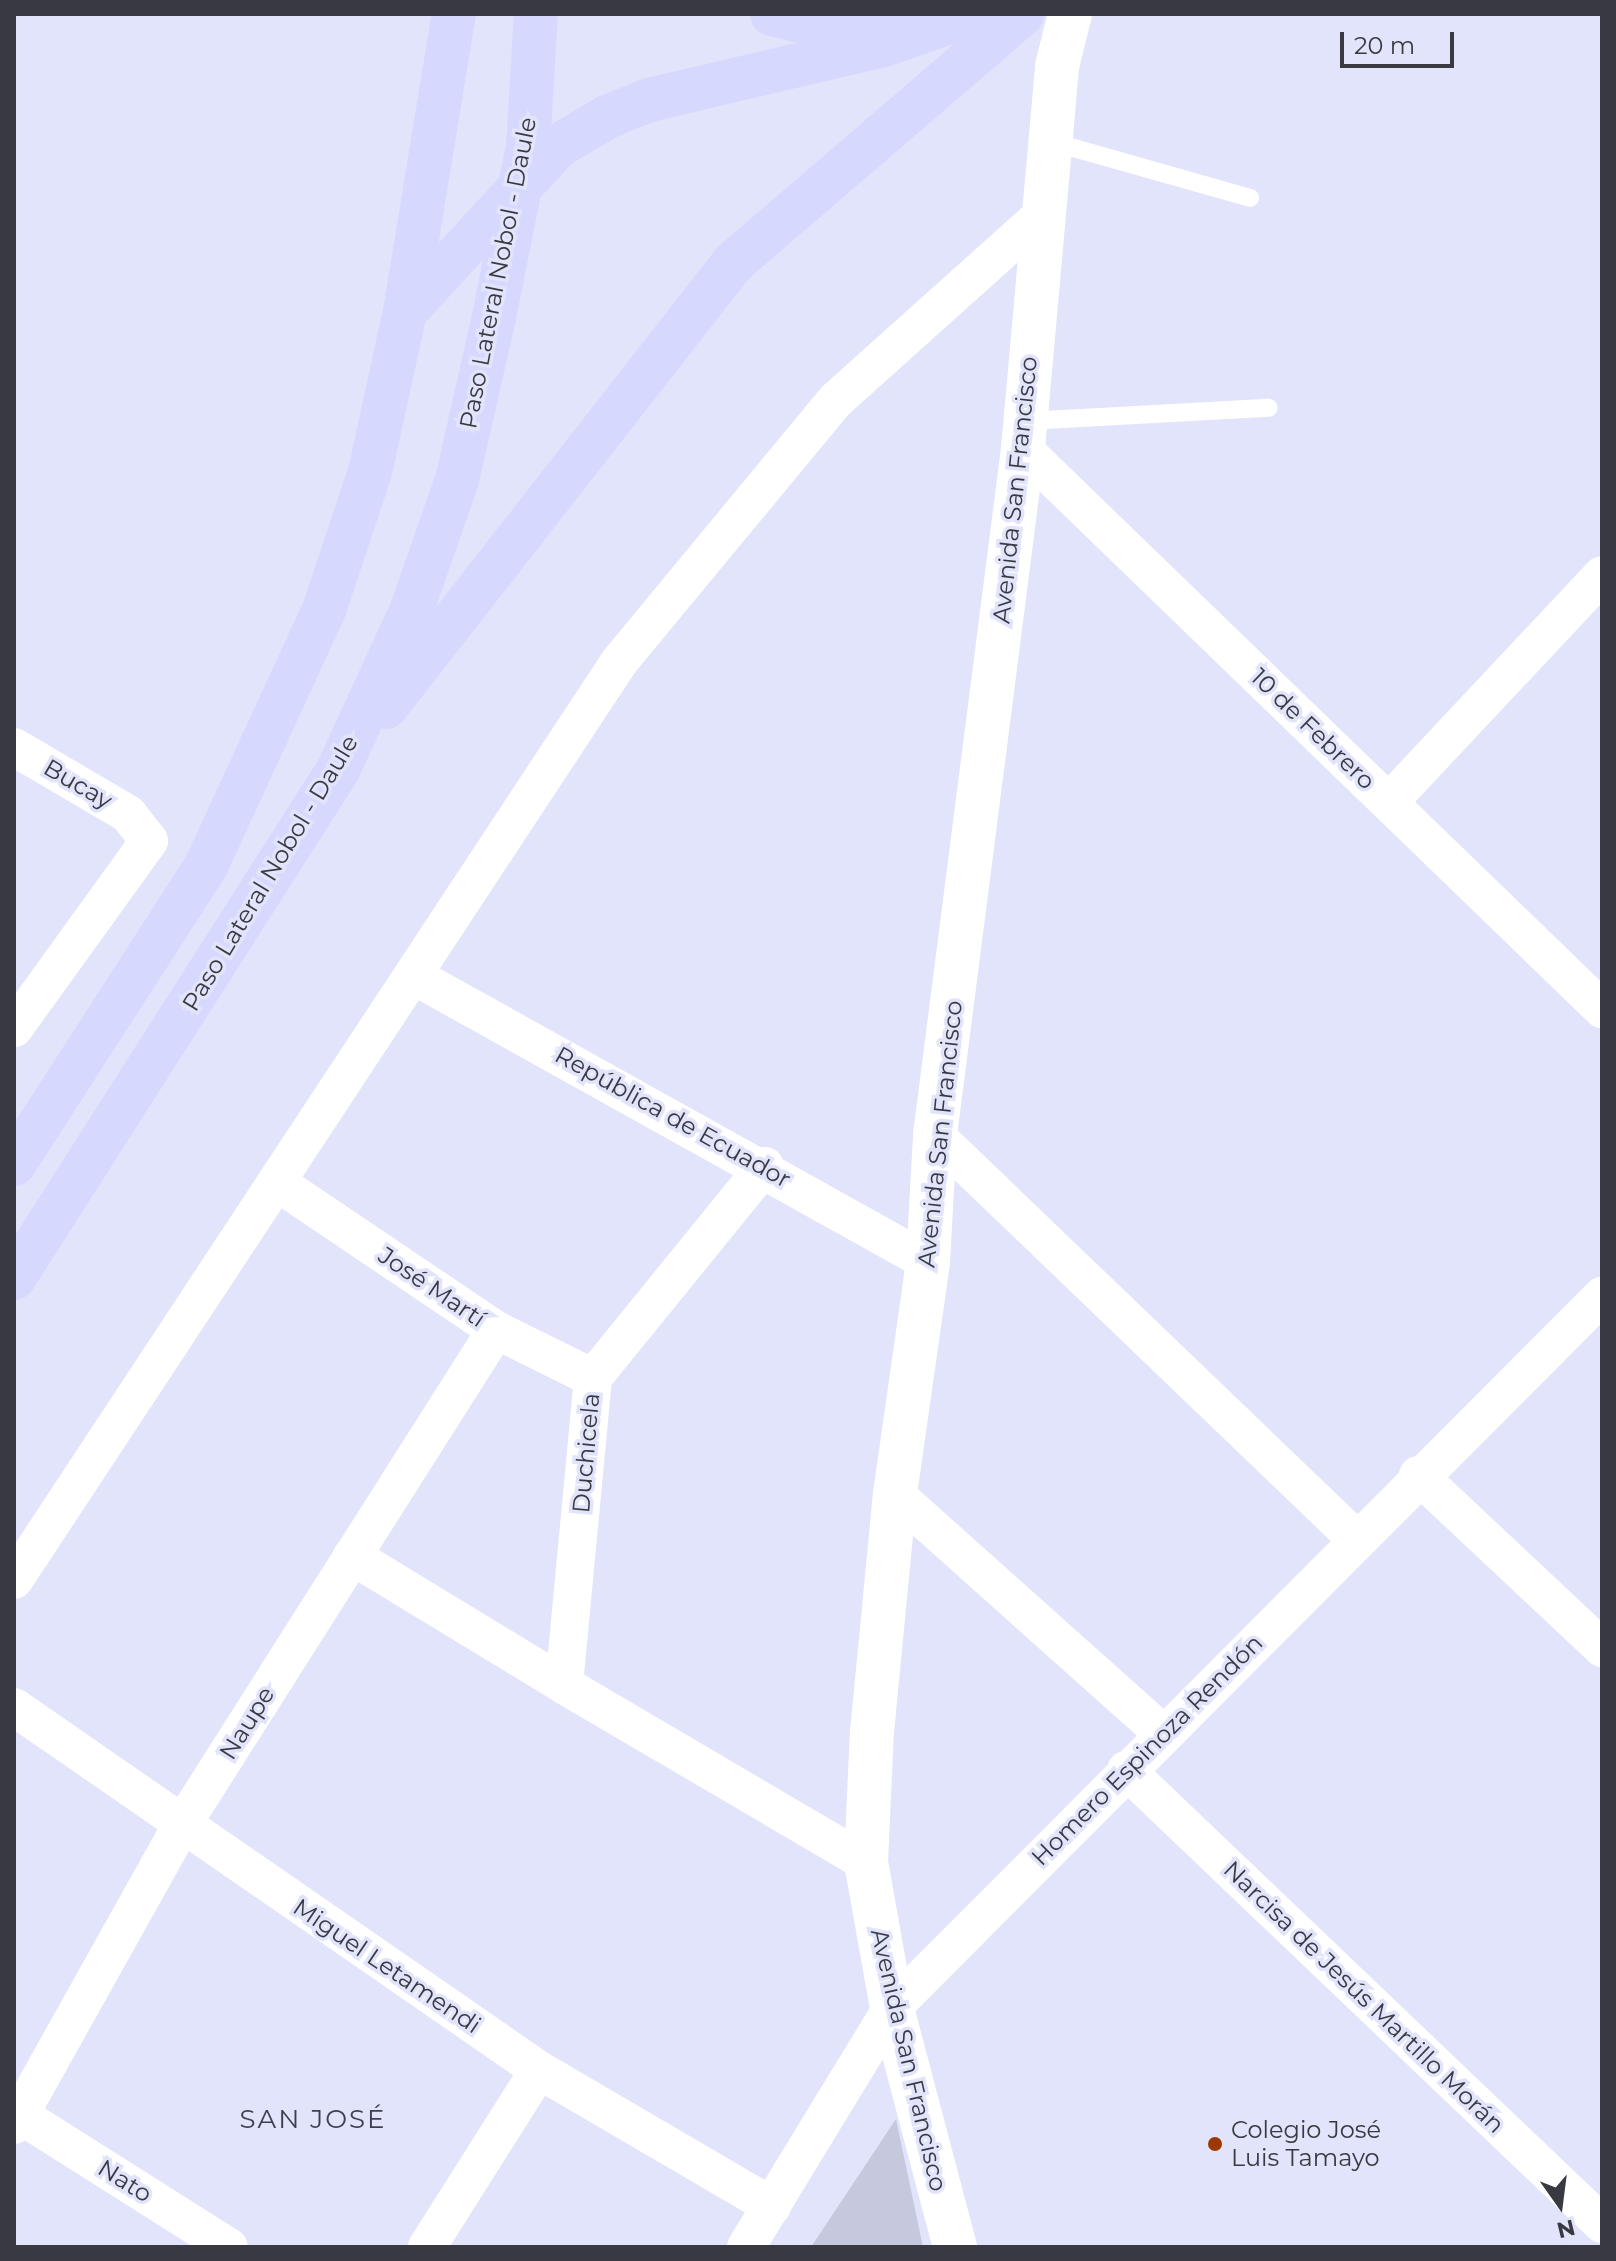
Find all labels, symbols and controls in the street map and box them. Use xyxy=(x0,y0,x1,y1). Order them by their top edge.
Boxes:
scale bar xyxy=(1344,16,1458,66)
text: 20 m xyxy=(1354,31,1415,60)
street label: Paso Lateral Nobol - Daule xyxy=(454,115,542,431)
street label: Avenida San Francisco xyxy=(987,355,1043,625)
street label: 10 de Febrero xyxy=(1245,663,1381,795)
street label: Paso Lateral Nobol - Daule xyxy=(176,730,364,1016)
street label: Bucay xyxy=(39,753,117,815)
street label: Avenida San Francisco xyxy=(912,999,968,1269)
street label: República de Ecuador xyxy=(550,1040,796,1194)
street label: José Martí xyxy=(373,1241,491,1333)
street label: Duchicela xyxy=(566,1392,606,1514)
street label: Homero Espinoza Rendón xyxy=(1025,1628,1269,1872)
street label: Naupe xyxy=(213,1681,281,1765)
street label: Narcisa de Jesús Martillo Morán xyxy=(1218,1855,1510,2139)
street label: Miguel Letamendi xyxy=(288,1893,486,2039)
street label: Avenida San Francisco xyxy=(865,1926,953,2194)
district label: SAN JOSÉ xyxy=(240,2104,386,2136)
place label: Colegio José Luis Tamayo xyxy=(1231,2116,1381,2172)
marker: Colegio José Luis Tamayo xyxy=(1206,2135,1224,2153)
street label: Nato xyxy=(93,2153,157,2209)
north arrow xyxy=(1520,2165,1600,2245)
text: N xyxy=(1554,2214,1578,2244)

